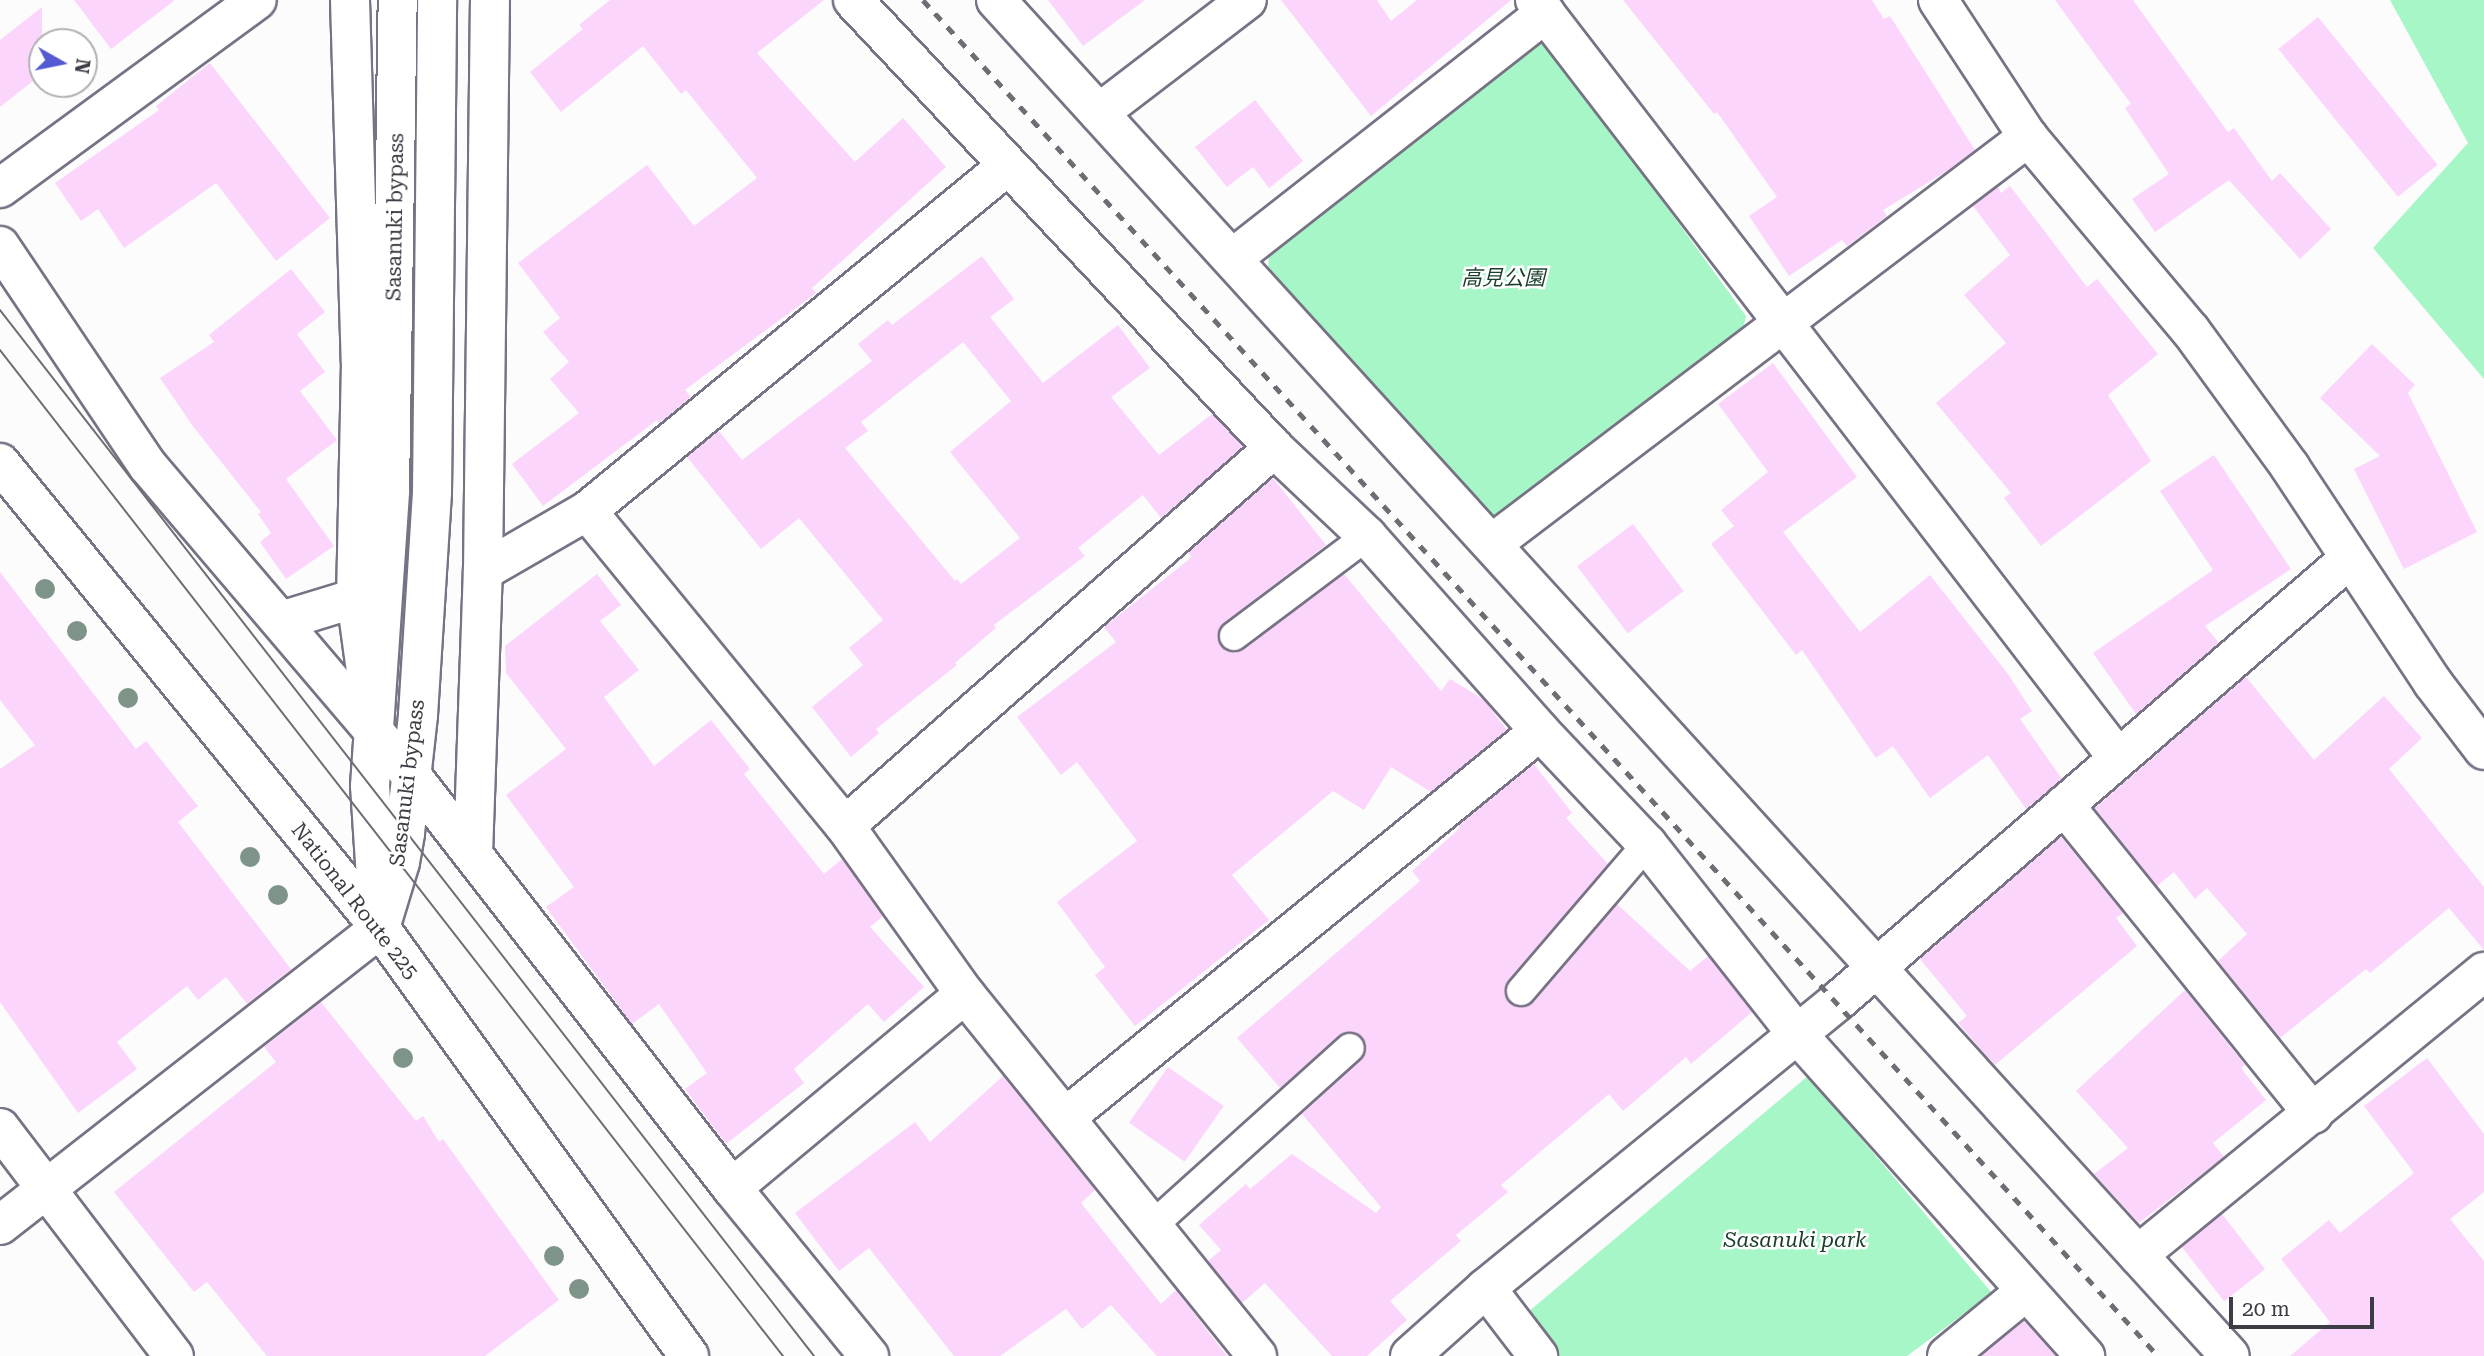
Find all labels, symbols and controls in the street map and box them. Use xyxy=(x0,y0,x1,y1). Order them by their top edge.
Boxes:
north arrow xyxy=(28,28,98,98)
text: N xyxy=(70,57,95,75)
street label: Sasanuki bypass xyxy=(381,133,409,301)
park label: 高見公園 xyxy=(1461,265,1545,291)
street label: Sasanuki bypass xyxy=(384,698,430,868)
street label: National Route 225 xyxy=(286,818,424,984)
park label: Sasanuki park xyxy=(1724,1227,1866,1253)
scale bar xyxy=(2232,1282,2377,1326)
text: 20 m xyxy=(2242,1297,2290,1321)

